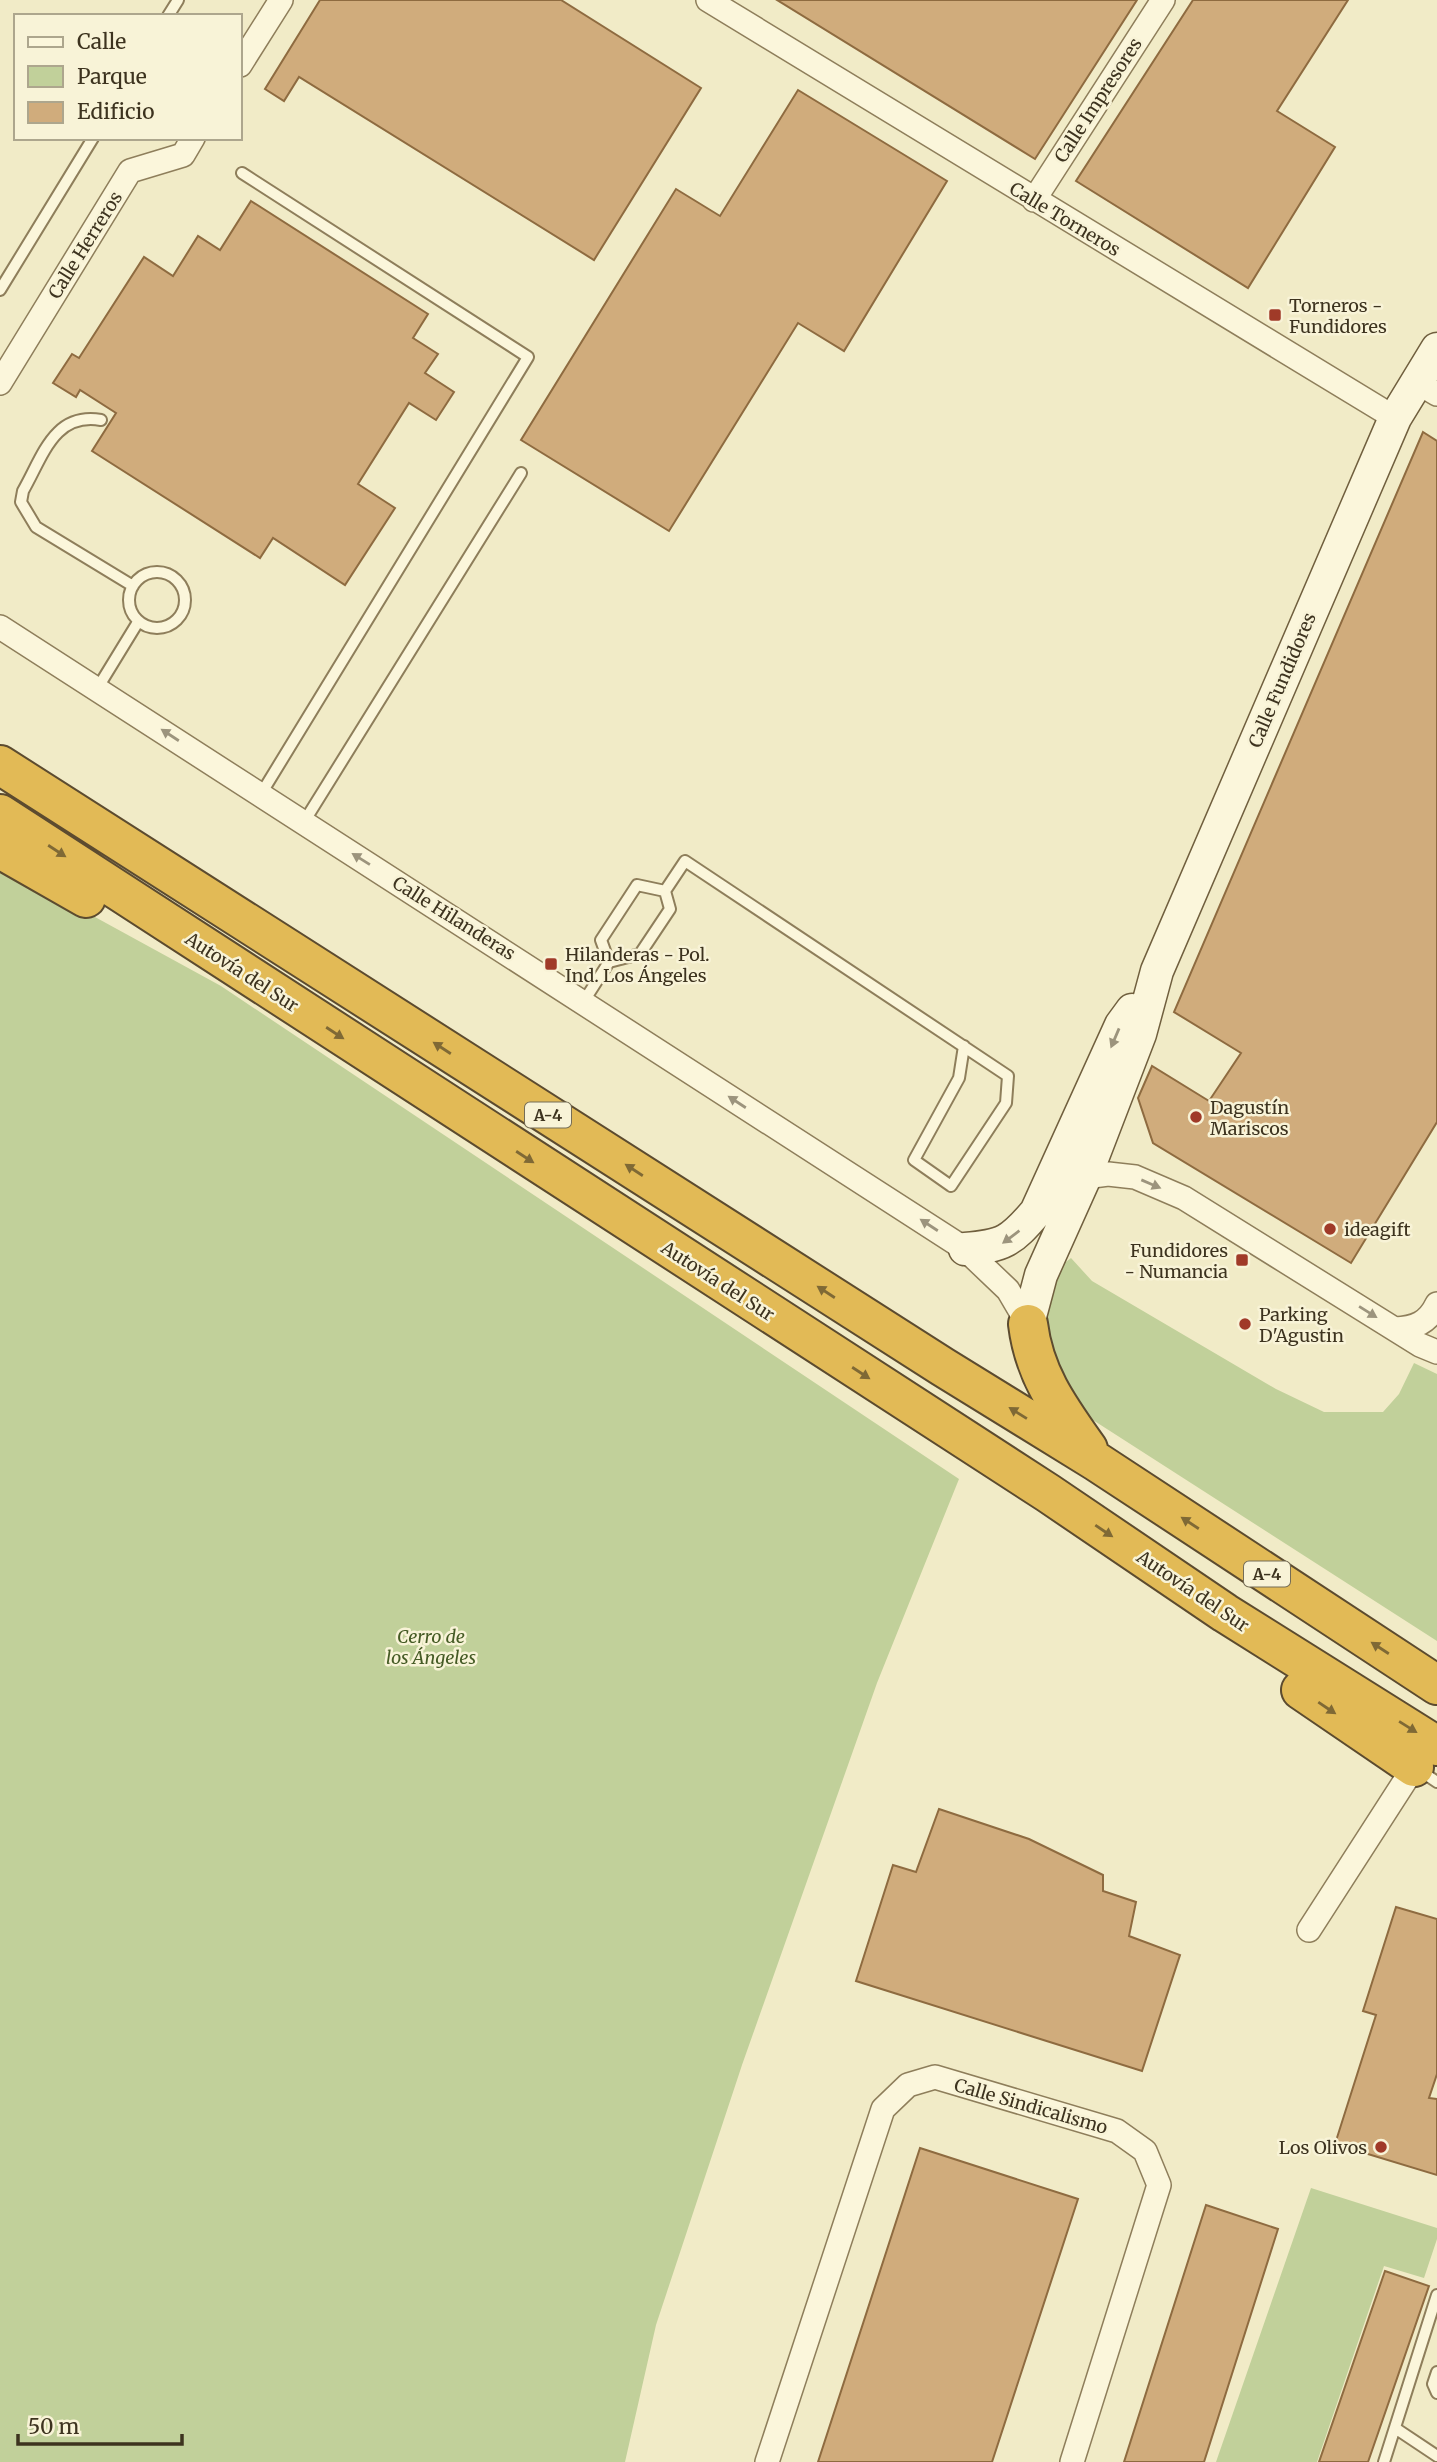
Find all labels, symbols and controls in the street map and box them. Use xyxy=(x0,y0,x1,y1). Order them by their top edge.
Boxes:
legend xyxy=(14,14,242,140)
text: Calle xyxy=(77,28,126,55)
street label: Calle Impresores xyxy=(1049,33,1147,167)
text: Parque xyxy=(77,63,147,90)
text: Edificio xyxy=(77,98,154,125)
street label: Calle Torneros xyxy=(1005,177,1125,261)
street label: Calle Herreros xyxy=(43,187,127,303)
place label: Torneros - Fundidores xyxy=(1289,294,1387,338)
marker: Torneros - Fundidores xyxy=(1267,307,1283,323)
street label: Calle Fundidores xyxy=(1243,609,1321,751)
one-way arrow xyxy=(161,729,180,742)
one-way arrow xyxy=(48,844,67,857)
one-way arrow xyxy=(352,852,371,865)
street label: Calle Hilanderas xyxy=(388,871,520,965)
street label: Autovía del Sur xyxy=(180,926,303,1017)
place label: Hilanderas - Pol. Ind. Los Ángeles xyxy=(565,943,710,987)
marker: Hilanderas - Pol. Ind. Los Ángeles xyxy=(543,956,559,972)
one-way arrow xyxy=(325,1026,344,1039)
one-way arrow xyxy=(1110,1027,1121,1048)
one-way arrow xyxy=(432,1041,452,1054)
one-way arrow xyxy=(728,1096,747,1109)
place label: Dagustín Mariscos xyxy=(1210,1096,1289,1140)
road number: A-4 xyxy=(525,1102,571,1128)
marker: Dagustín Mariscos xyxy=(1188,1109,1204,1125)
one-way arrow xyxy=(516,1150,535,1163)
one-way arrow xyxy=(624,1163,644,1176)
one-way arrow xyxy=(1141,1178,1161,1190)
place label: ideagift xyxy=(1344,1218,1411,1241)
one-way arrow xyxy=(919,1219,939,1232)
marker: ideagift xyxy=(1322,1221,1338,1237)
one-way arrow xyxy=(1002,1230,1020,1244)
street label: Autovía del Sur xyxy=(656,1235,779,1326)
place label: Fundidores - Numancia xyxy=(1125,1239,1228,1283)
marker: Fundidores - Numancia xyxy=(1234,1252,1250,1268)
one-way arrow xyxy=(816,1286,835,1299)
place label: Parking D'Agustin xyxy=(1259,1303,1344,1347)
one-way arrow xyxy=(1358,1306,1377,1319)
marker: Parking D'Agustin xyxy=(1237,1316,1253,1332)
one-way arrow xyxy=(851,1366,870,1379)
one-way arrow xyxy=(1009,1407,1028,1420)
one-way arrow xyxy=(1180,1516,1200,1529)
one-way arrow xyxy=(1095,1524,1113,1538)
street label: Autovía del Sur xyxy=(1132,1544,1253,1637)
road number: A-4 xyxy=(1244,1562,1290,1586)
park label: Cerro de los Ángeles xyxy=(386,1625,476,1669)
one-way arrow xyxy=(1371,1641,1389,1655)
one-way arrow xyxy=(1317,1701,1337,1714)
one-way arrow xyxy=(1398,1721,1417,1734)
street label: Calle Sindicalismo xyxy=(952,2073,1110,2139)
place label: Los Olivos xyxy=(1279,2136,1367,2159)
marker: Los Olivos xyxy=(1373,2139,1389,2155)
scale bar xyxy=(18,2402,182,2446)
text: 50 m xyxy=(28,2413,79,2440)

